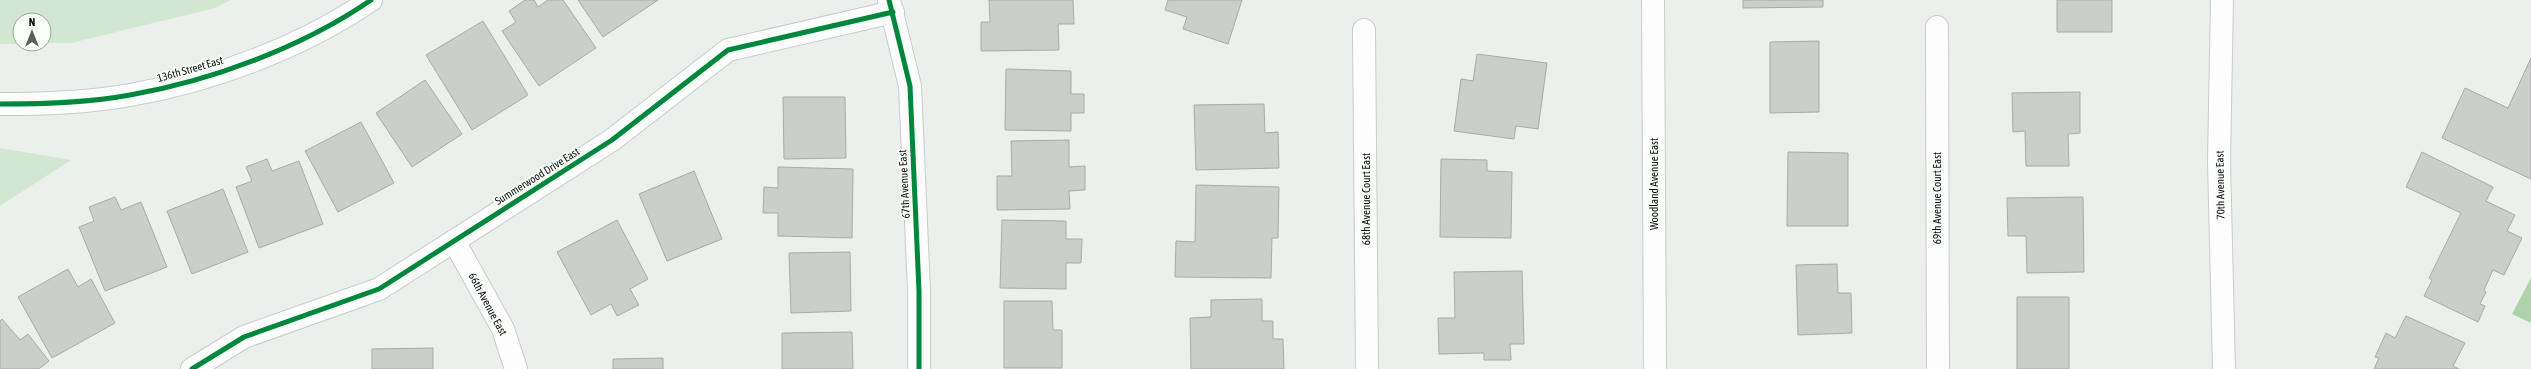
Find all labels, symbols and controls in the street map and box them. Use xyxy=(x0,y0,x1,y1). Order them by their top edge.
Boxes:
north arrow xyxy=(12,12,52,52)
text: N xyxy=(29,16,35,28)
street label: 136th Street East xyxy=(156,54,224,84)
street label: Woodland Avenue East xyxy=(1648,138,1660,230)
street label: Summerwood Drive East xyxy=(493,145,581,207)
street label: 67th Avenue East xyxy=(896,149,912,219)
street label: 70th Avenue East xyxy=(2213,150,2227,220)
street label: 69th Avenue Court East xyxy=(1931,152,1943,244)
street label: 68th Avenue Court East xyxy=(1360,153,1372,245)
street label: 66th Avenue East xyxy=(466,271,510,337)

